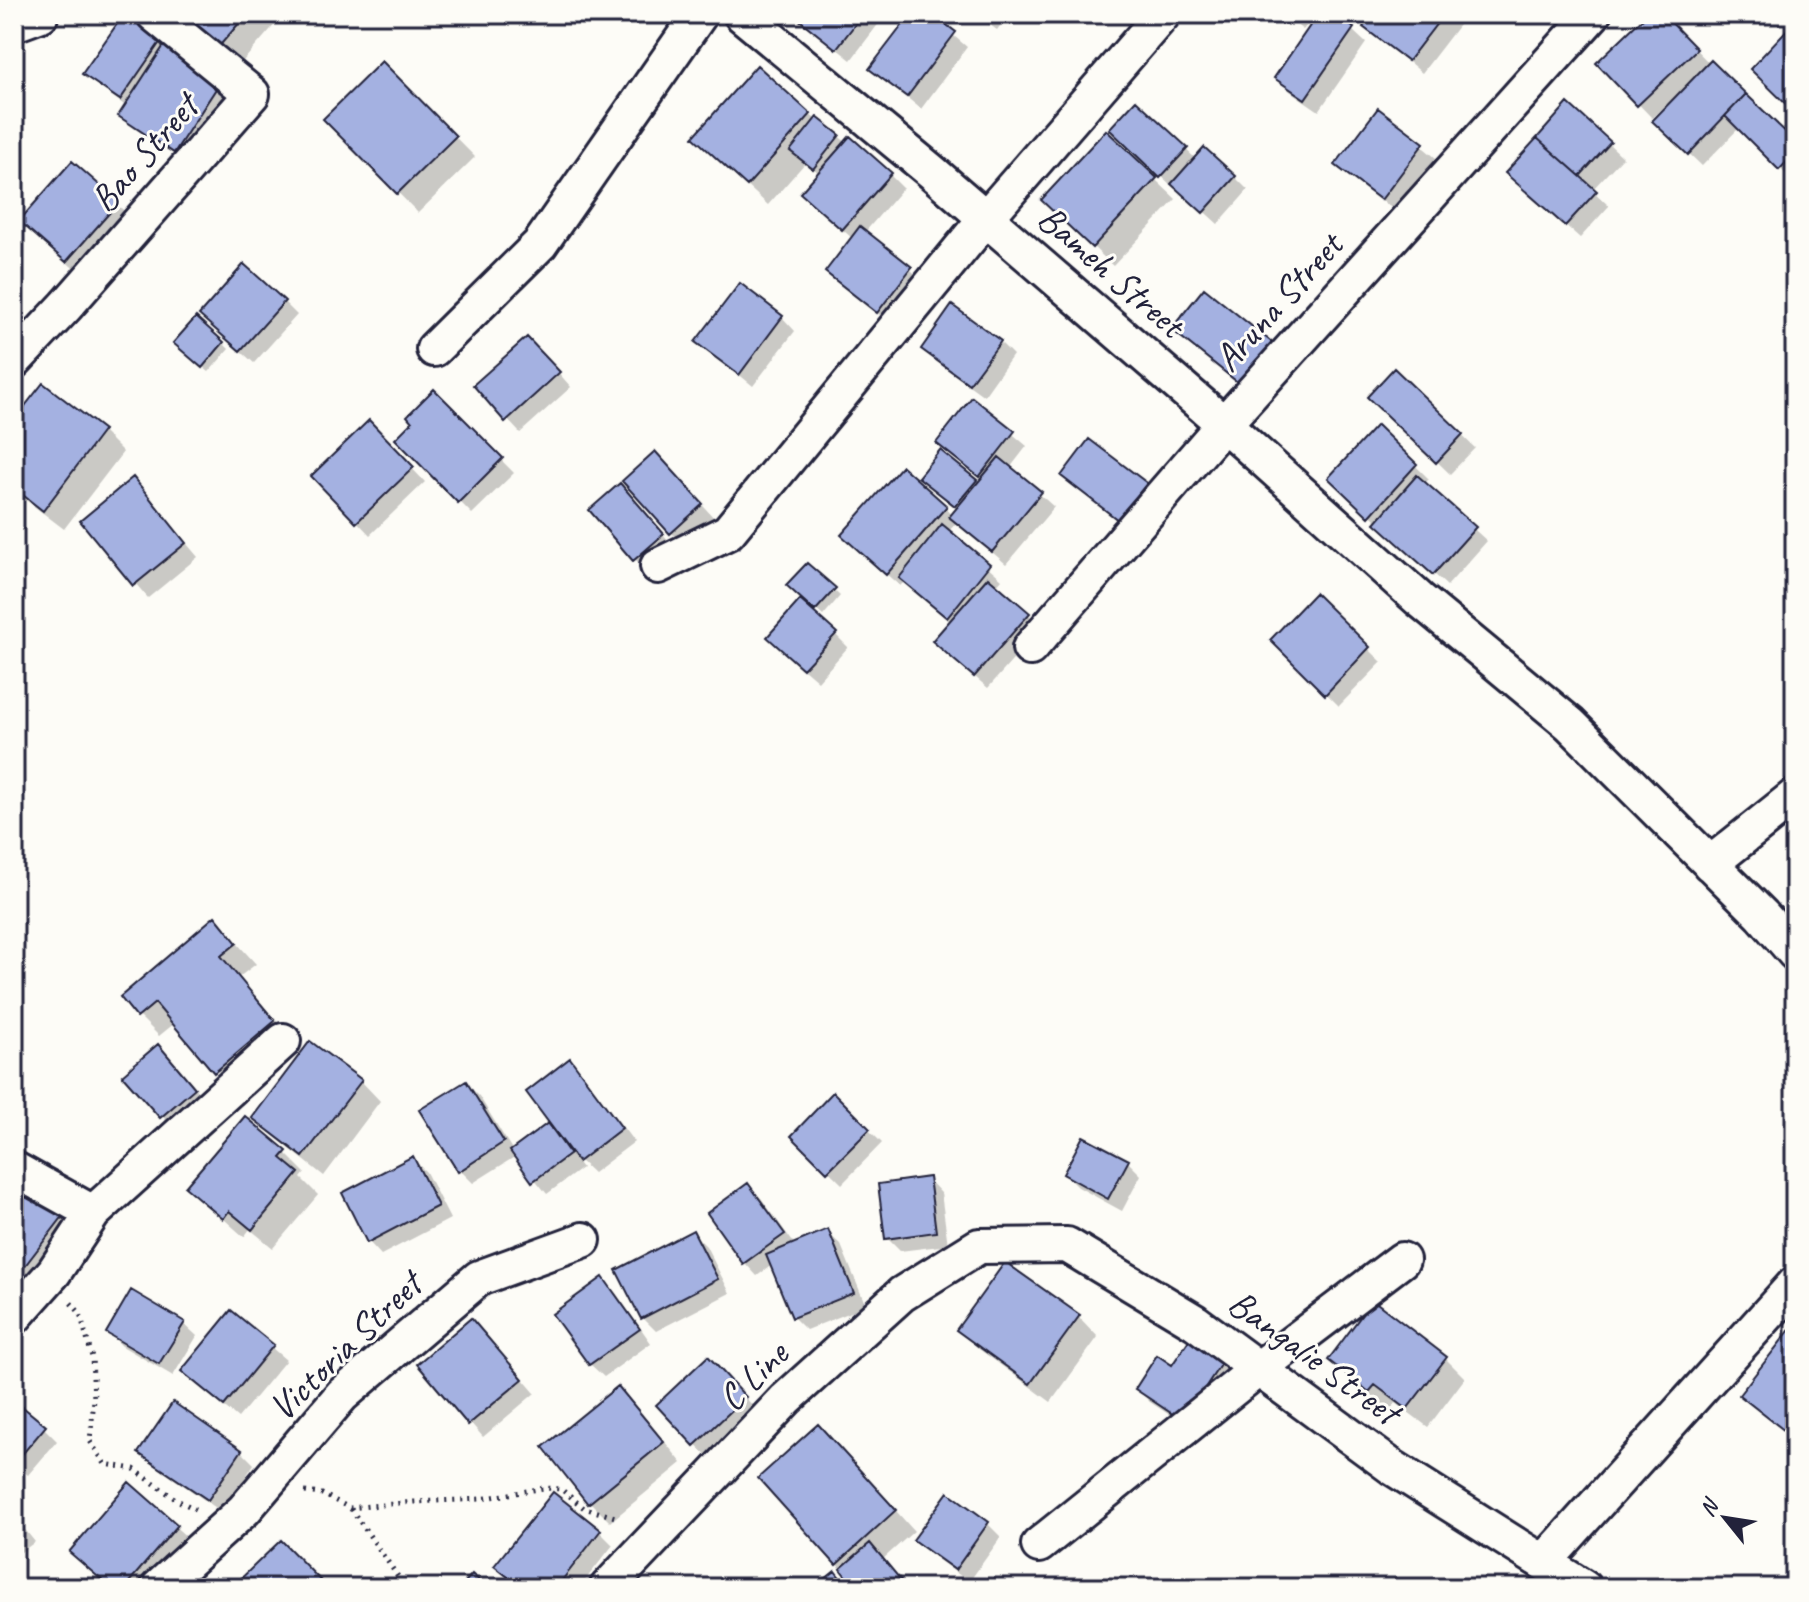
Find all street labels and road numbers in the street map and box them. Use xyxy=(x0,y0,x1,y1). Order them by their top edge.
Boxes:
street label: Bao Street xyxy=(80,80,212,222)
street label: Bameh Street xyxy=(1028,195,1196,350)
street label: Aruna Street xyxy=(1204,221,1355,381)
street label: Victoria Street xyxy=(259,1258,435,1430)
street label: Bangalie Street xyxy=(1219,1279,1413,1438)
street label: C Line xyxy=(708,1329,800,1421)

